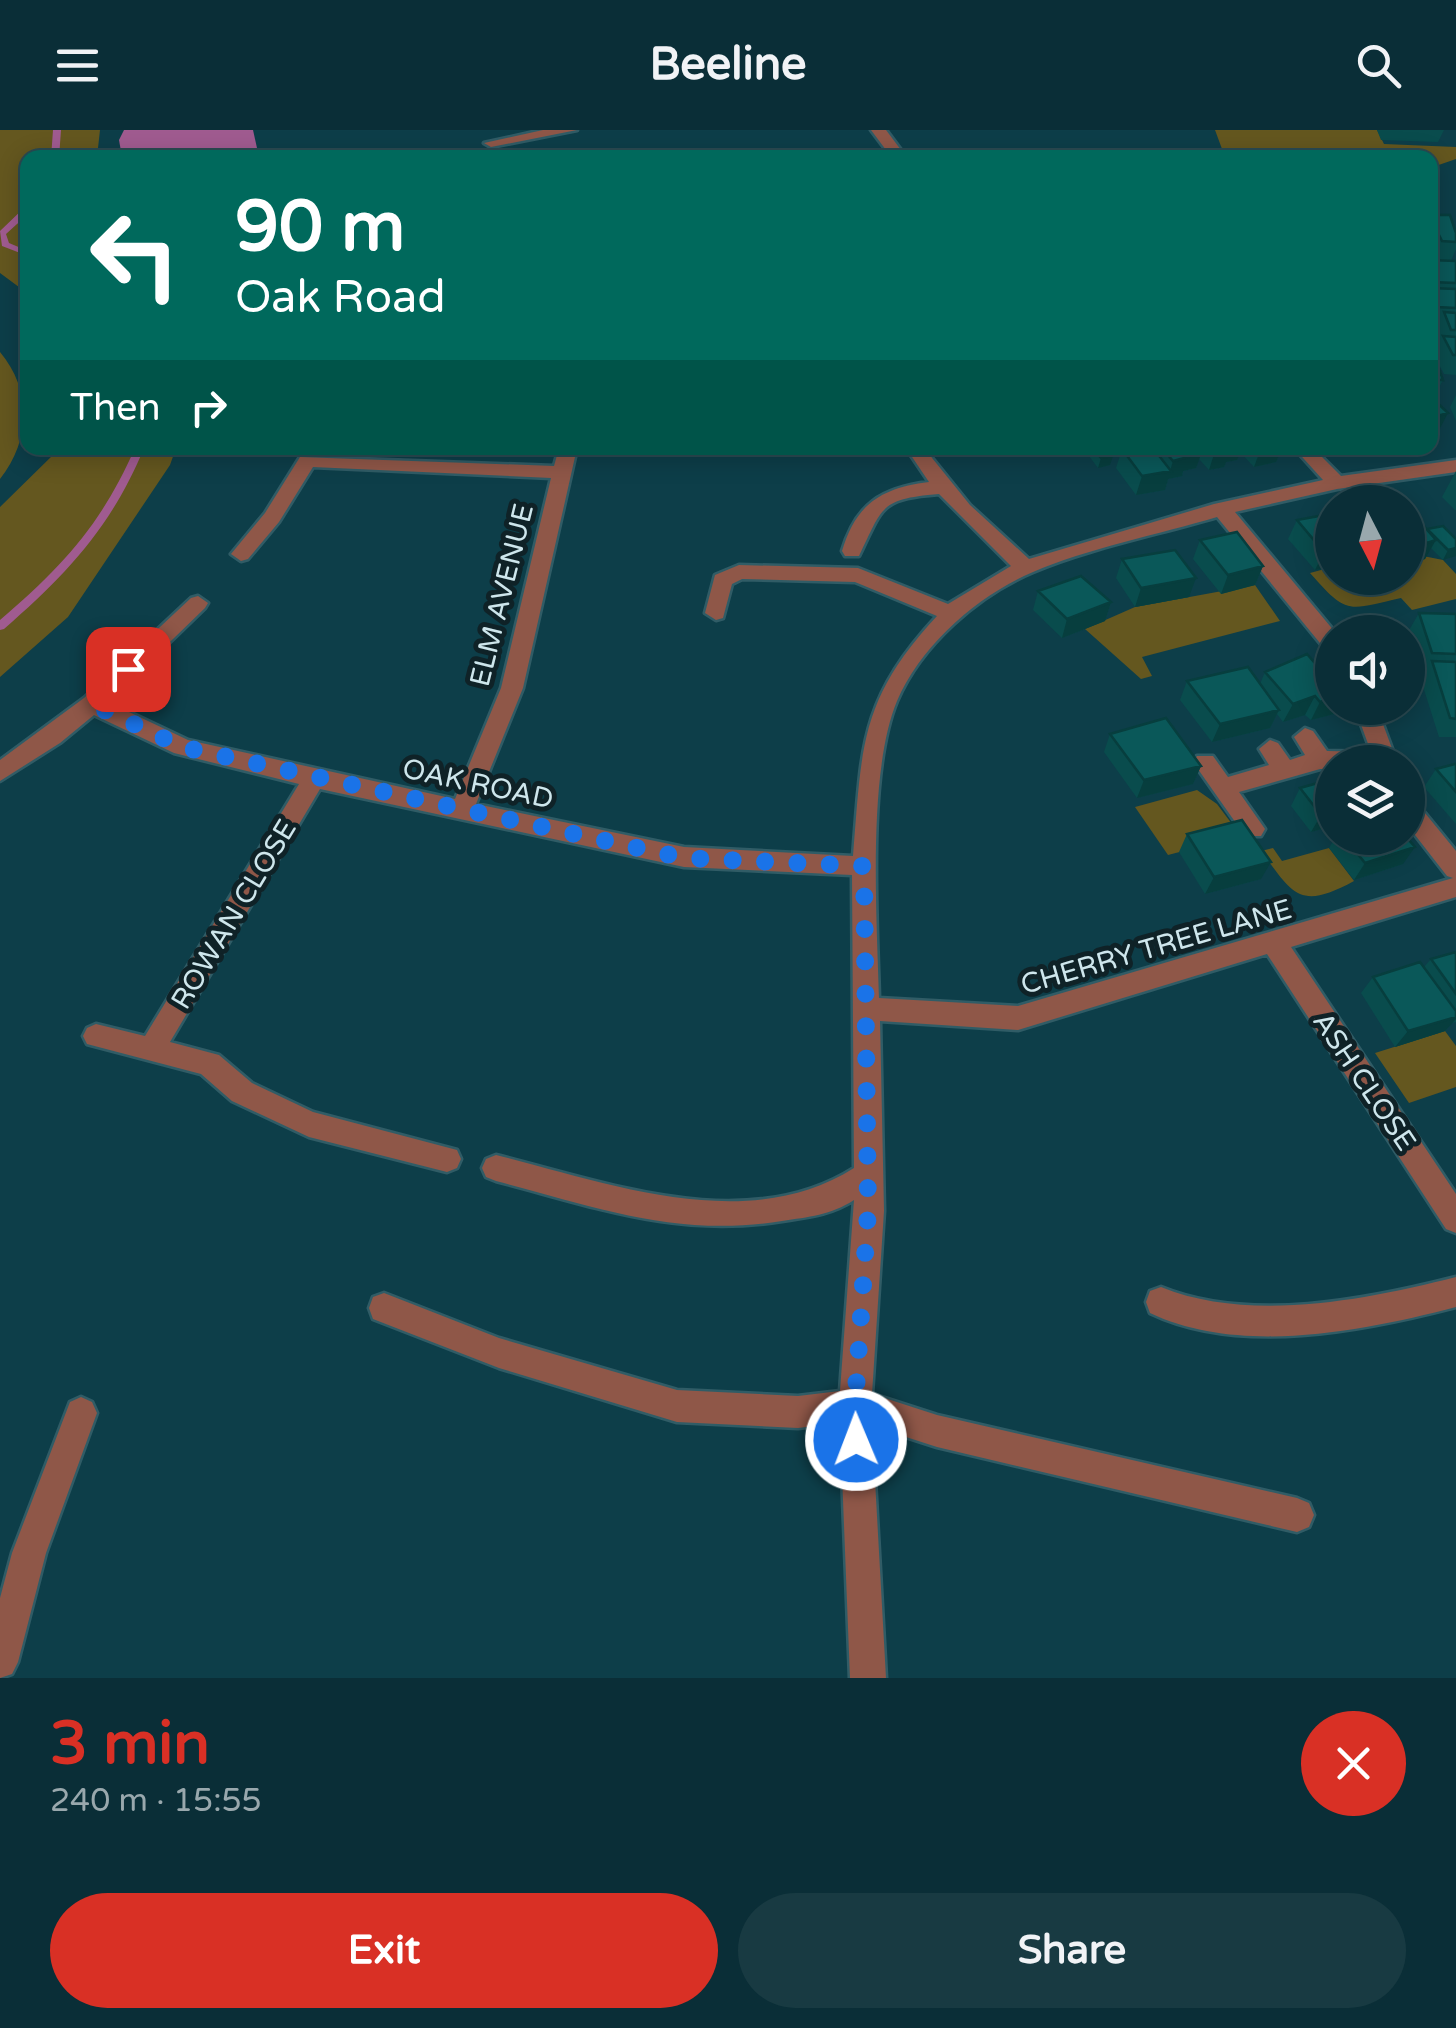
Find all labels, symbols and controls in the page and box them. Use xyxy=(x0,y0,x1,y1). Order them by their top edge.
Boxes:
icon: menu xyxy=(50,38,105,93)
text: Beeline xyxy=(649,38,807,92)
icon: search xyxy=(1351,38,1406,93)
text: 90 m xyxy=(235,186,405,270)
icon: left xyxy=(70,190,200,320)
text: Oak Road xyxy=(235,271,446,325)
icon: right xyxy=(181,380,236,435)
text: Then xyxy=(70,385,161,431)
north arrow xyxy=(1315,485,1425,595)
map controls xyxy=(1315,485,1425,855)
street label: ELM AVENUE xyxy=(463,500,541,690)
button: sound xyxy=(1315,615,1425,725)
pin xyxy=(86,627,171,712)
icon: arrive xyxy=(101,642,156,697)
button: layers xyxy=(1315,745,1425,855)
street label: OAK ROAD xyxy=(399,751,556,817)
street label: ROWAN CLOSE xyxy=(164,814,304,1015)
street label: CHERRY TREE LANE xyxy=(1017,892,1296,1002)
street label: ASH CLOSE xyxy=(1305,1006,1423,1157)
position arrow xyxy=(804,1388,908,1492)
text: 3 min xyxy=(50,1708,210,1780)
button: close xyxy=(1301,1711,1406,1816)
text: 240 m · 15:55 xyxy=(50,1782,262,1820)
button: Exit xyxy=(50,1893,718,2008)
button: Share xyxy=(738,1893,1406,2008)

